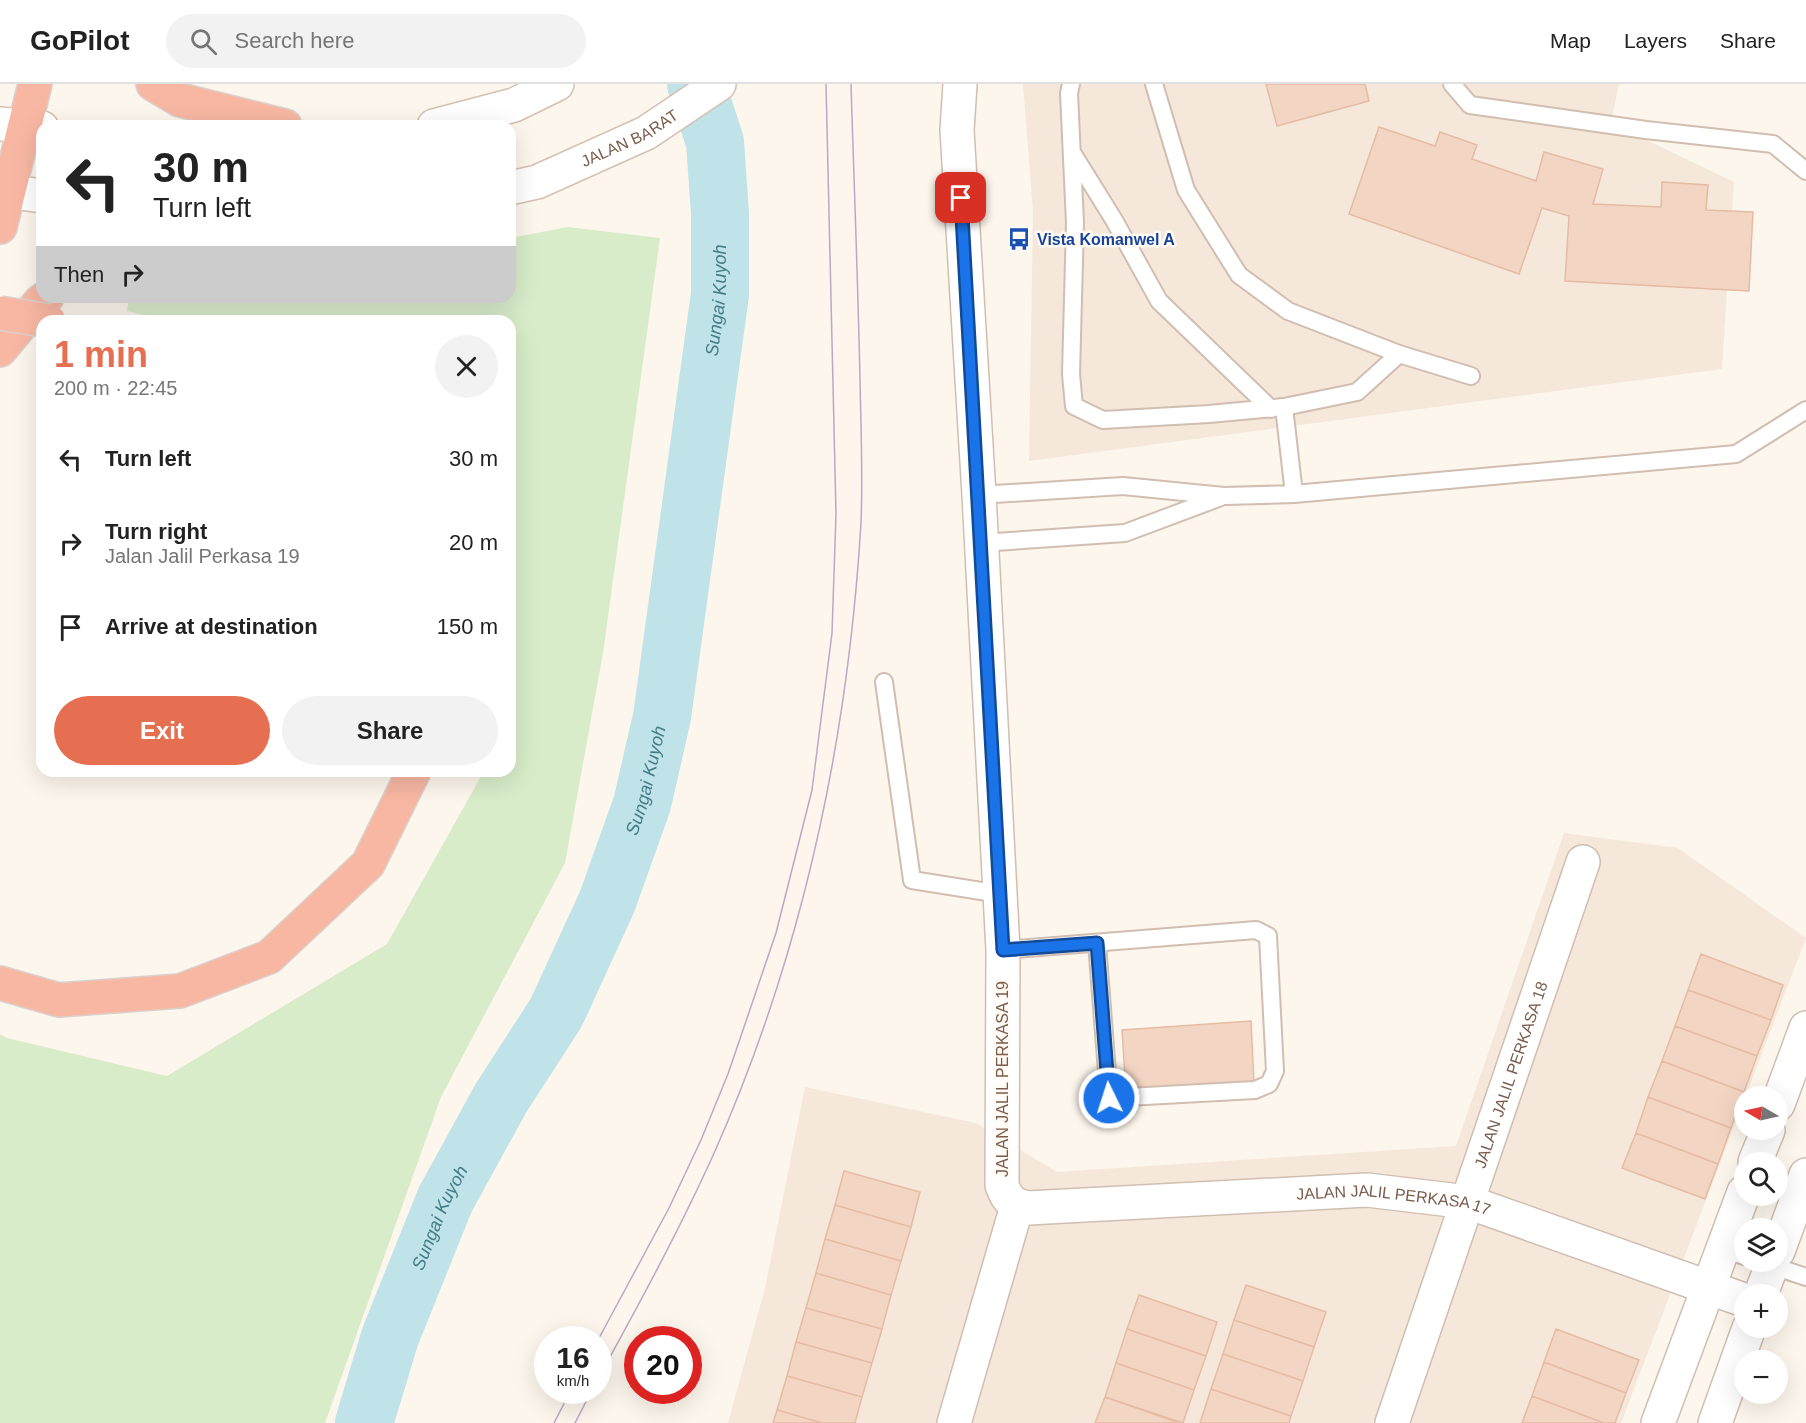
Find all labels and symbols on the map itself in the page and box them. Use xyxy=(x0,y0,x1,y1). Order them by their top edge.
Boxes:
street label: JALAN BARAT xyxy=(578,106,681,170)
pin xyxy=(935,172,986,223)
bus stop icon: Vista Komanwel A xyxy=(1006,226,1032,252)
place label: Vista Komanwel A xyxy=(1037,231,1175,248)
water label: Sungai Kuyoh xyxy=(702,244,730,357)
water label: Sungai Kuyoh xyxy=(622,724,670,838)
street label: JALAN JALIL PERKASA 18 xyxy=(1471,979,1550,1170)
street label: JALAN JALIL PERKASA 19 xyxy=(994,981,1011,1177)
position arrow xyxy=(1077,1066,1141,1130)
north arrow xyxy=(1734,1086,1788,1140)
water label: Sungai Kuyoh xyxy=(408,1162,472,1273)
street label: JALAN JALIL PERKASA 17 xyxy=(1296,1181,1493,1218)
speed limit sign: 20 xyxy=(624,1326,702,1404)

